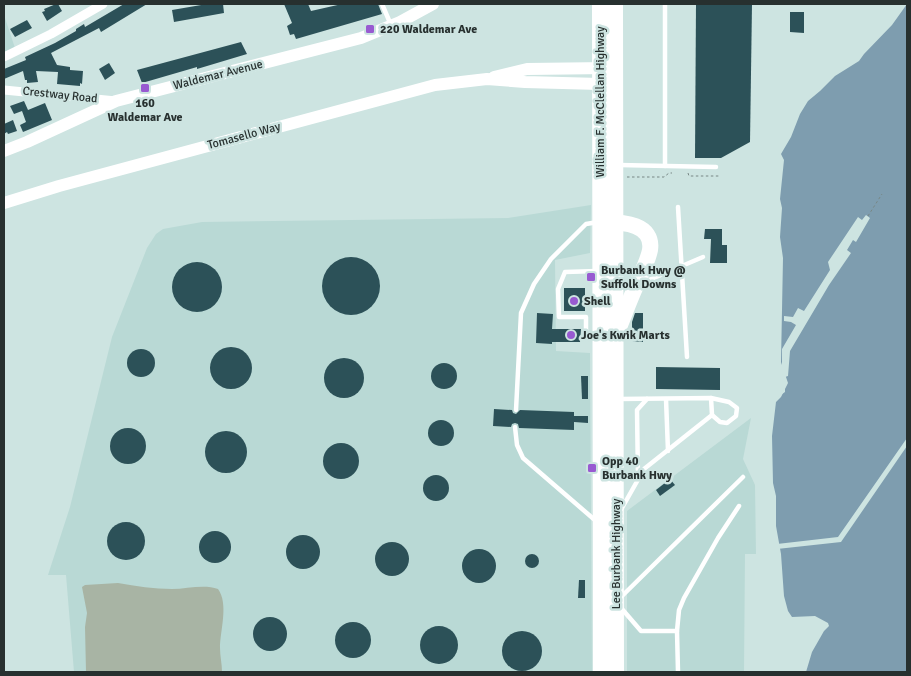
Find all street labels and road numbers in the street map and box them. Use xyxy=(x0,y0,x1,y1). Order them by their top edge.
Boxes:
street label: William F. McClellan Highway xyxy=(593,26,608,178)
street label: Waldemar Avenue xyxy=(172,57,264,93)
street label: Crestway Road xyxy=(22,84,98,106)
street label: Tomasello Way xyxy=(206,119,283,153)
street label: Lee Burbank Highway xyxy=(609,498,624,609)

